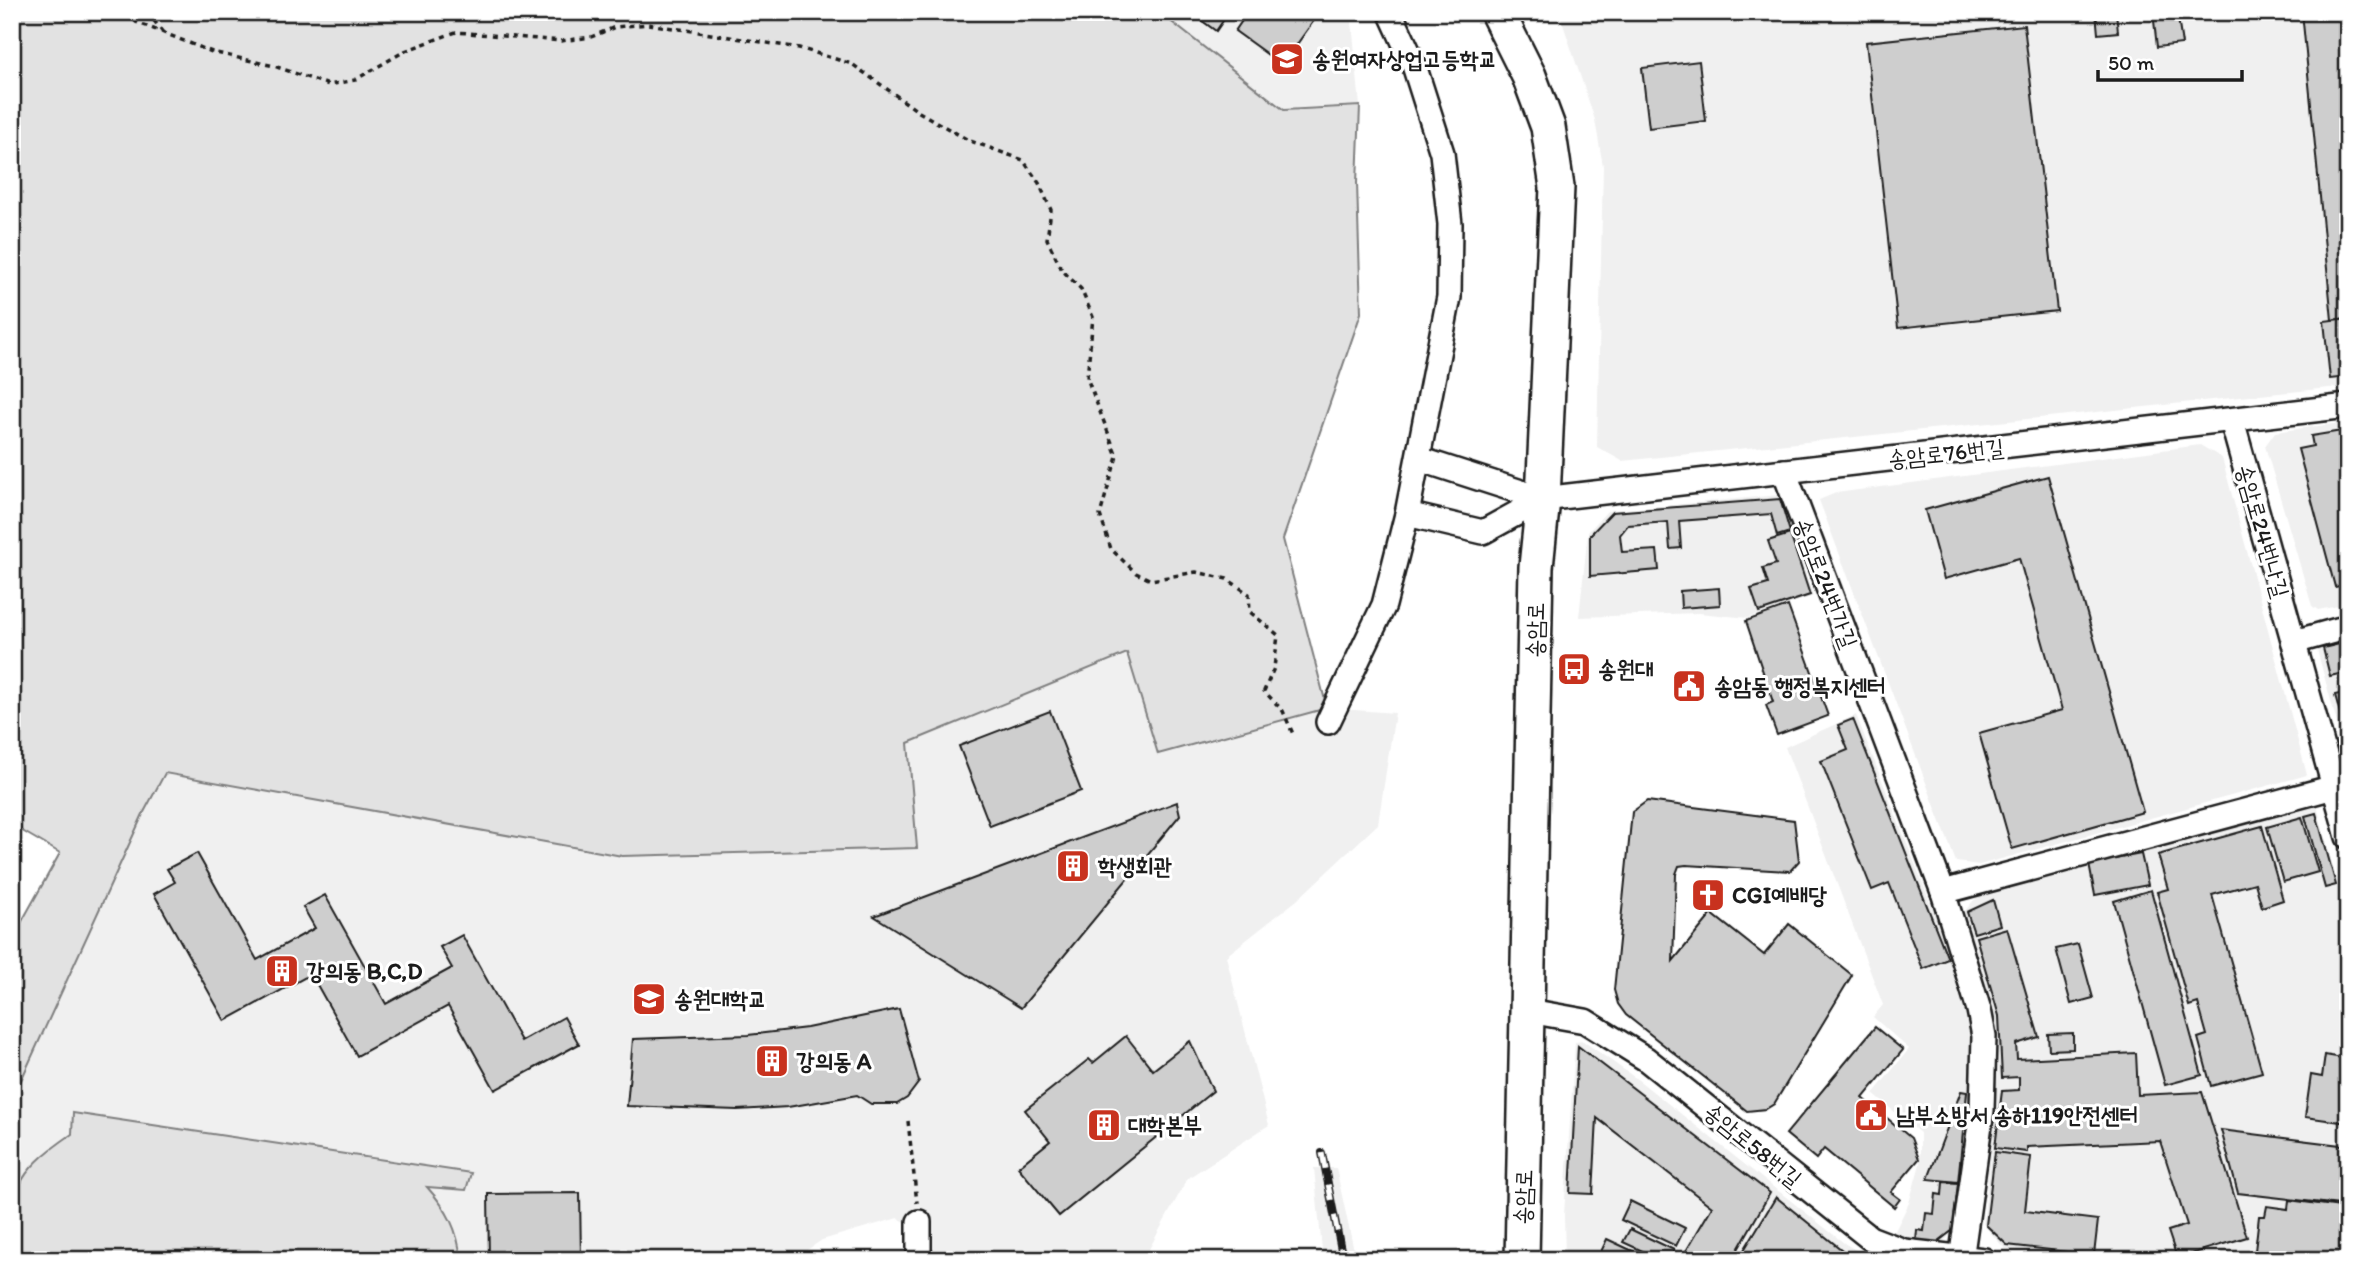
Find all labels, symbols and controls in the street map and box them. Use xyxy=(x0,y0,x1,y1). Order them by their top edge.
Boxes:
scale bar xyxy=(2098,38,2241,82)
school or university icon: 송원여자상업고등학교 xyxy=(1268,40,1306,78)
place label: 송원여자상업고등학교 xyxy=(1312,45,1497,73)
text: 50 m xyxy=(2108,50,2155,75)
street label: 송암로76번길 xyxy=(1887,433,2005,473)
street label: 송암로24번나길 xyxy=(2231,461,2295,601)
street label: 송암로24번가길 xyxy=(1788,514,1864,652)
street label: 송암로 xyxy=(1521,602,1549,658)
bus stop icon: 송원대 xyxy=(1555,650,1593,688)
place label: 송원대 xyxy=(1598,655,1654,683)
public building icon: 송암동 행정복지센터 xyxy=(1670,667,1708,705)
place label: 송암동 행정복지센터 xyxy=(1714,672,1886,700)
building icon: 학생회관 xyxy=(1054,847,1092,885)
place label: 학생회관 xyxy=(1097,852,1173,880)
church icon: CGI예배당 xyxy=(1689,876,1727,914)
place label: CGI예배당 xyxy=(1732,881,1827,909)
building icon: 강의동 B,C,D xyxy=(263,952,301,990)
place label: 강의동 B,C,D xyxy=(306,957,422,985)
school or university icon: 송원대학교 xyxy=(630,980,668,1018)
place label: 송원대학교 xyxy=(674,985,767,1013)
building icon: 강의동 A xyxy=(753,1042,791,1080)
place label: 강의동 A xyxy=(796,1047,872,1075)
public building icon: 남부소방서 송하119안전센터 xyxy=(1852,1096,1890,1134)
street label: 송암로58번길 xyxy=(1699,1097,1807,1193)
place label: 남부소방서 송하119안전센터 xyxy=(1896,1101,2138,1129)
building icon: 대학본부 xyxy=(1085,1106,1123,1144)
place label: 대학본부 xyxy=(1128,1111,1202,1139)
street label: 송암로 xyxy=(1508,1169,1538,1225)

